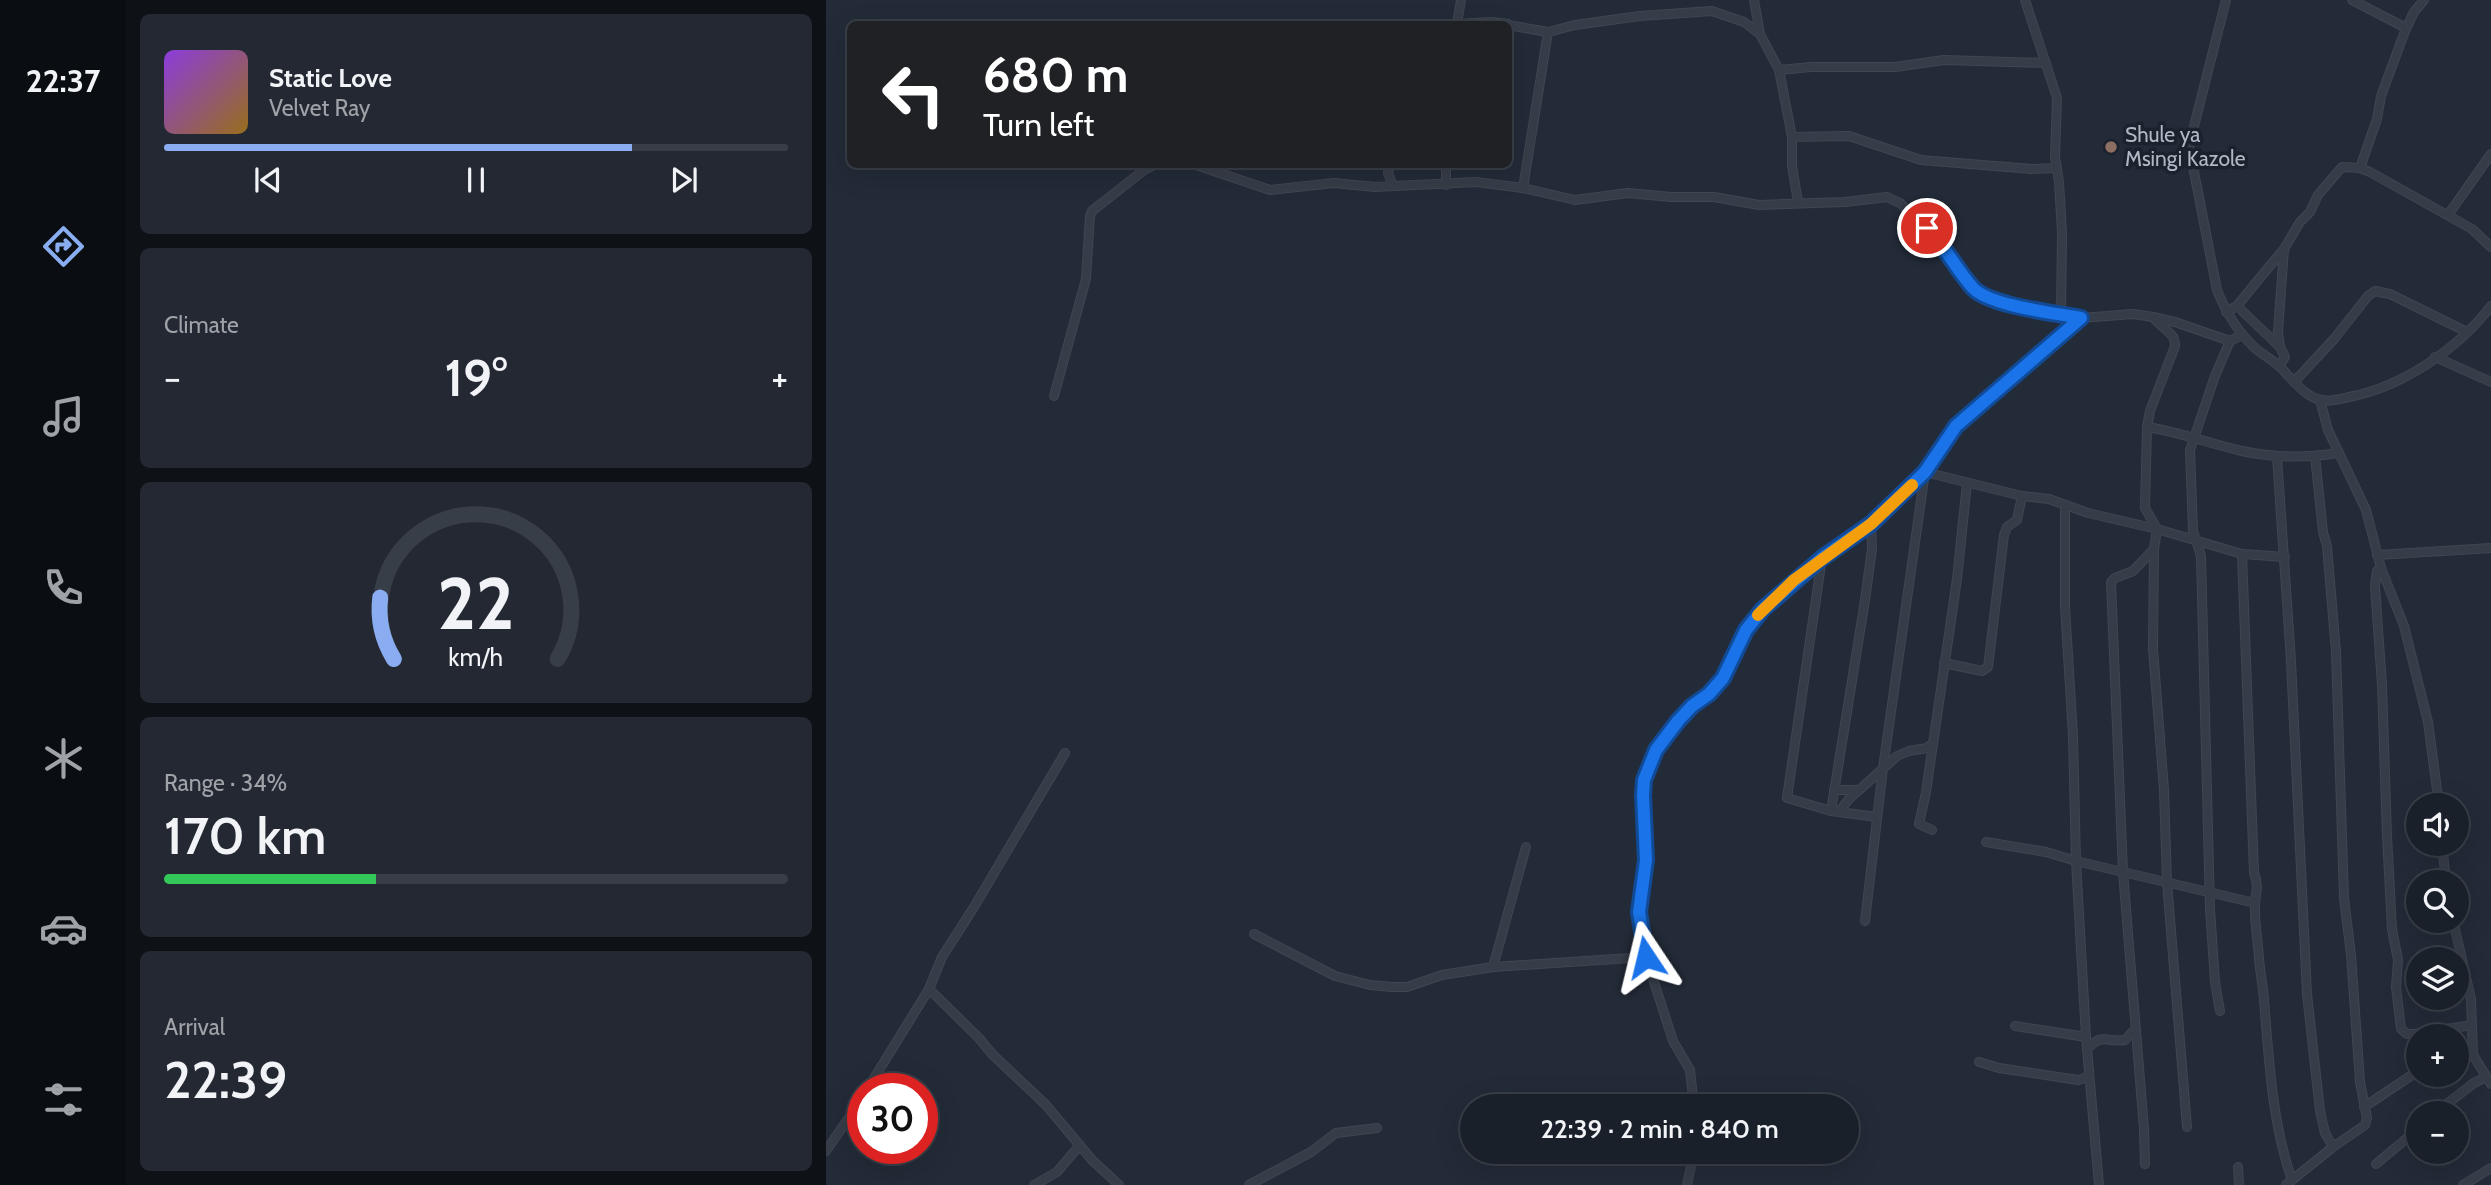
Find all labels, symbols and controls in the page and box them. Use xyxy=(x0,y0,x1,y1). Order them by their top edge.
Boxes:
text: 680 m xyxy=(983,45,1128,104)
icon: left xyxy=(868,49,959,140)
text: 22:37 xyxy=(26,61,100,100)
text: Static Love xyxy=(269,62,392,94)
text: Velvet Ray xyxy=(269,94,370,122)
text: Turn left xyxy=(983,105,1094,144)
place label: Shule ya Msingi Kazole xyxy=(2125,122,2246,171)
marker: Shule ya Msingi Kazole xyxy=(2103,139,2119,155)
icon: previous xyxy=(249,161,287,199)
icon: pause xyxy=(457,161,495,199)
icon: next xyxy=(665,161,703,199)
pin xyxy=(1897,198,1957,258)
icon: arrive xyxy=(1908,209,1946,247)
icon: directions xyxy=(39,222,88,271)
text: Climate xyxy=(164,311,239,339)
text: 19° xyxy=(445,346,507,409)
text: − xyxy=(164,354,181,401)
text: + xyxy=(771,354,788,401)
icon: music xyxy=(39,392,88,441)
text: 22 xyxy=(437,559,515,647)
icon: phone xyxy=(39,563,88,612)
text: km/h xyxy=(449,641,503,671)
icon: climate xyxy=(39,734,88,783)
text: Range · 34% xyxy=(164,769,287,797)
map controls xyxy=(2406,793,2469,1164)
button: sound xyxy=(2406,793,2469,856)
text: 170 km xyxy=(164,804,326,867)
button: search xyxy=(2406,870,2469,933)
icon: car xyxy=(39,904,88,953)
position arrow xyxy=(1609,920,1683,994)
button: layers xyxy=(2406,947,2469,1010)
text: Arrival xyxy=(164,1013,225,1041)
button: + xyxy=(2406,1024,2469,1087)
text: 22:39 xyxy=(164,1048,287,1111)
speed limit sign: 30 xyxy=(847,1073,938,1164)
icon: filters xyxy=(39,1075,88,1124)
button: − xyxy=(2406,1101,2469,1164)
text: 22:39 · 2 min · 840 m xyxy=(1540,1113,1779,1145)

